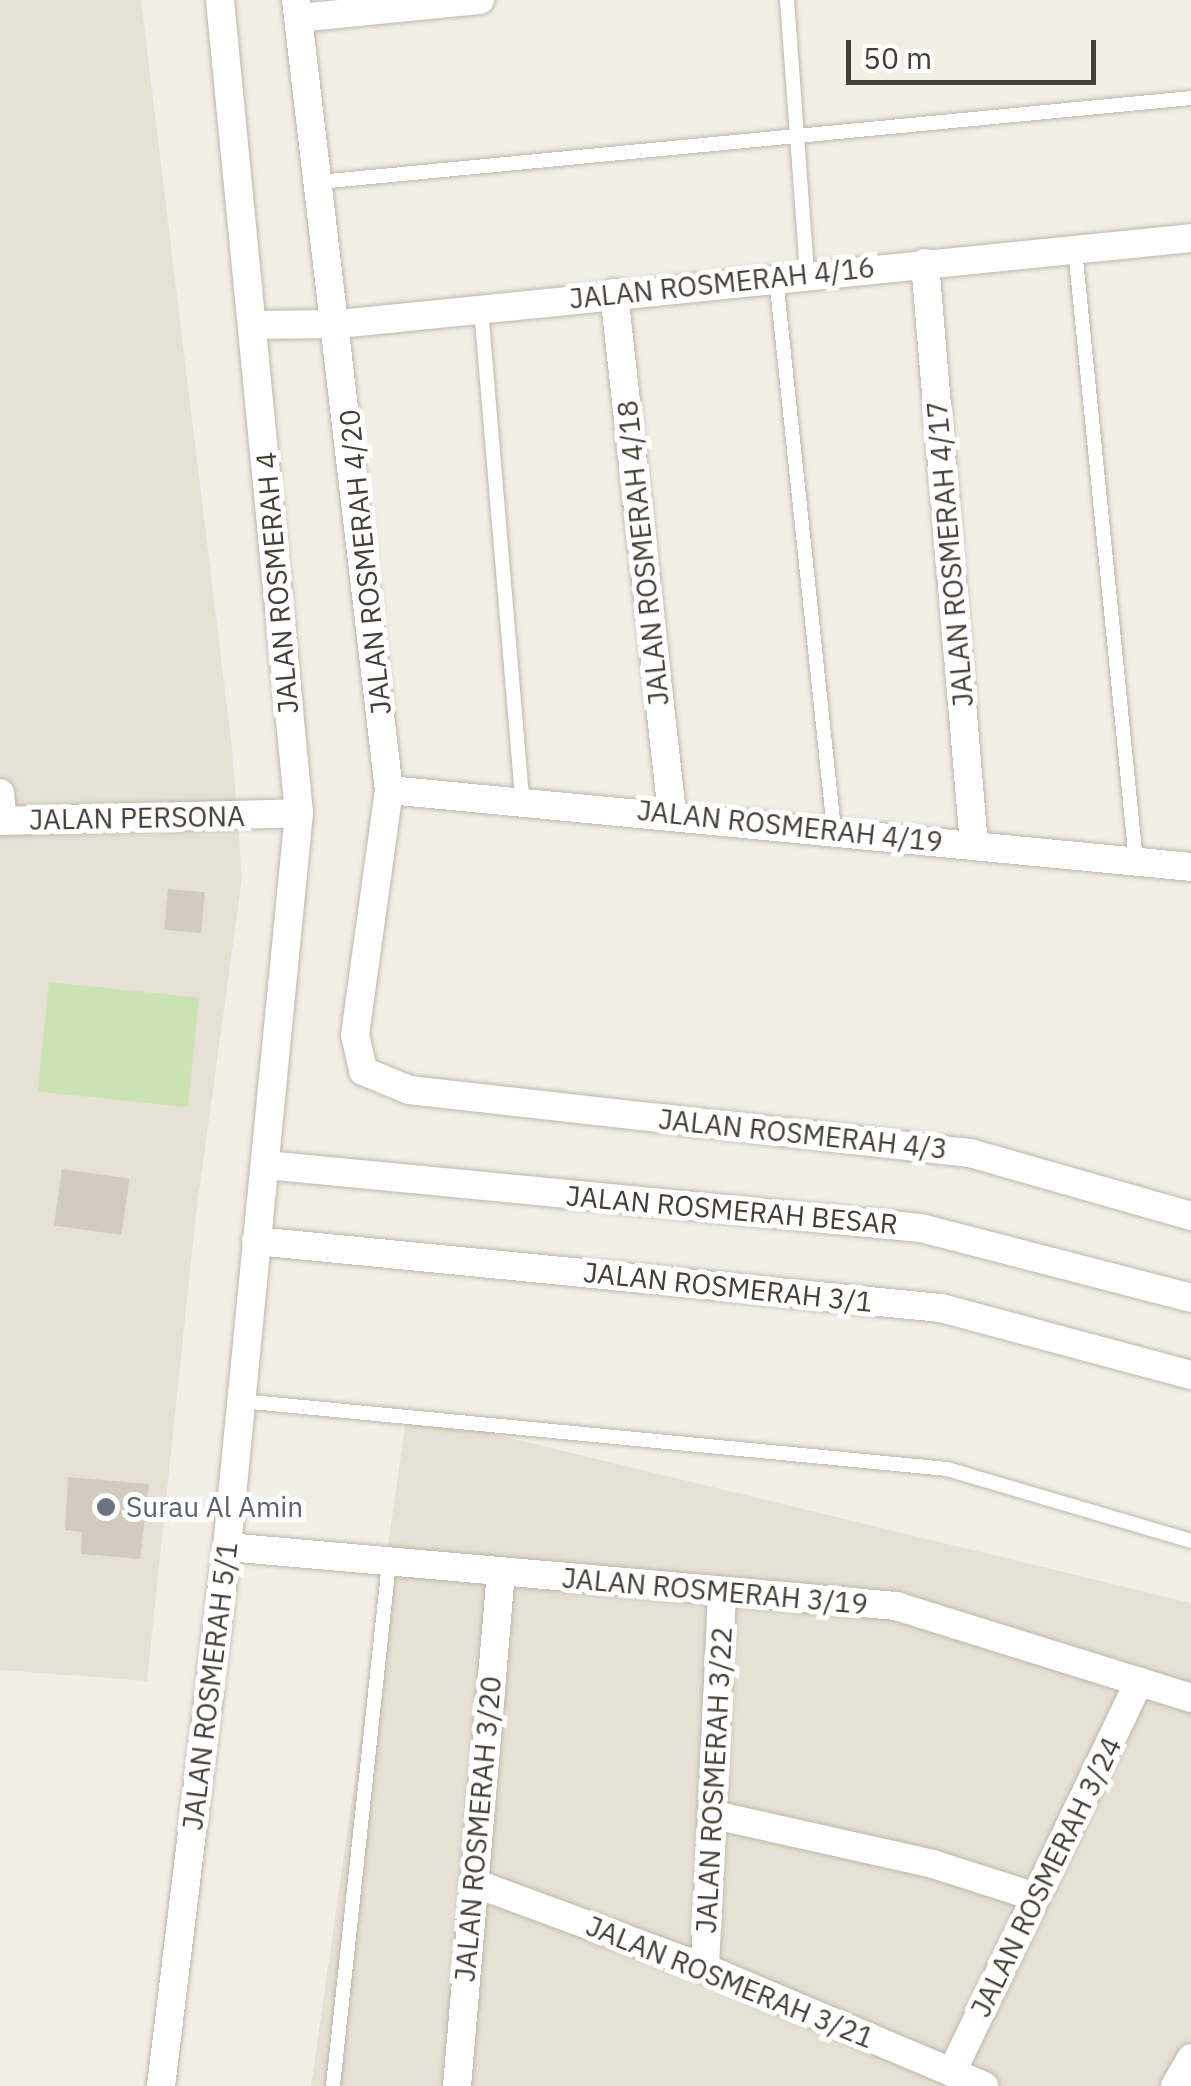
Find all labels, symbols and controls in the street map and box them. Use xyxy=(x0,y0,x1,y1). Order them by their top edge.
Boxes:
scale bar xyxy=(851,20,1101,82)
text: 50 m xyxy=(863,38,932,77)
street label: JALAN ROSMERAH 4/16 xyxy=(568,250,876,316)
street label: JALAN ROSMERAH 4/18 xyxy=(610,399,676,707)
street label: JALAN ROSMERAH 4/17 xyxy=(920,400,980,708)
street label: JALAN ROSMERAH 4/20 xyxy=(332,408,398,716)
street label: JALAN ROSMERAH 4 xyxy=(249,451,305,715)
street label: JALAN ROSMERAH 4/19 xyxy=(636,793,944,859)
street label: JALAN PERSONA xyxy=(29,799,245,837)
street label: JALAN ROSMERAH 4/3 xyxy=(657,1102,949,1166)
street label: JALAN ROSMERAH BESAR xyxy=(565,1179,899,1241)
street label: JALAN ROSMERAH 3/1 xyxy=(582,1255,874,1319)
place label: Surau Al Amin xyxy=(126,1490,303,1524)
marker: Surau Al Amin xyxy=(95,1496,117,1518)
street label: JALAN ROSMERAH 5/1 xyxy=(176,1540,244,1832)
street label: JALAN ROSMERAH 3/19 xyxy=(561,1561,869,1621)
street label: JALAN ROSMERAH 3/22 xyxy=(689,1626,739,1934)
street label: JALAN ROSMERAH 3/20 xyxy=(448,1675,508,1983)
street label: JALAN ROSMERAH 3/24 xyxy=(964,1732,1128,2022)
street label: JALAN ROSMERAH 3/21 xyxy=(581,1909,879,2055)

